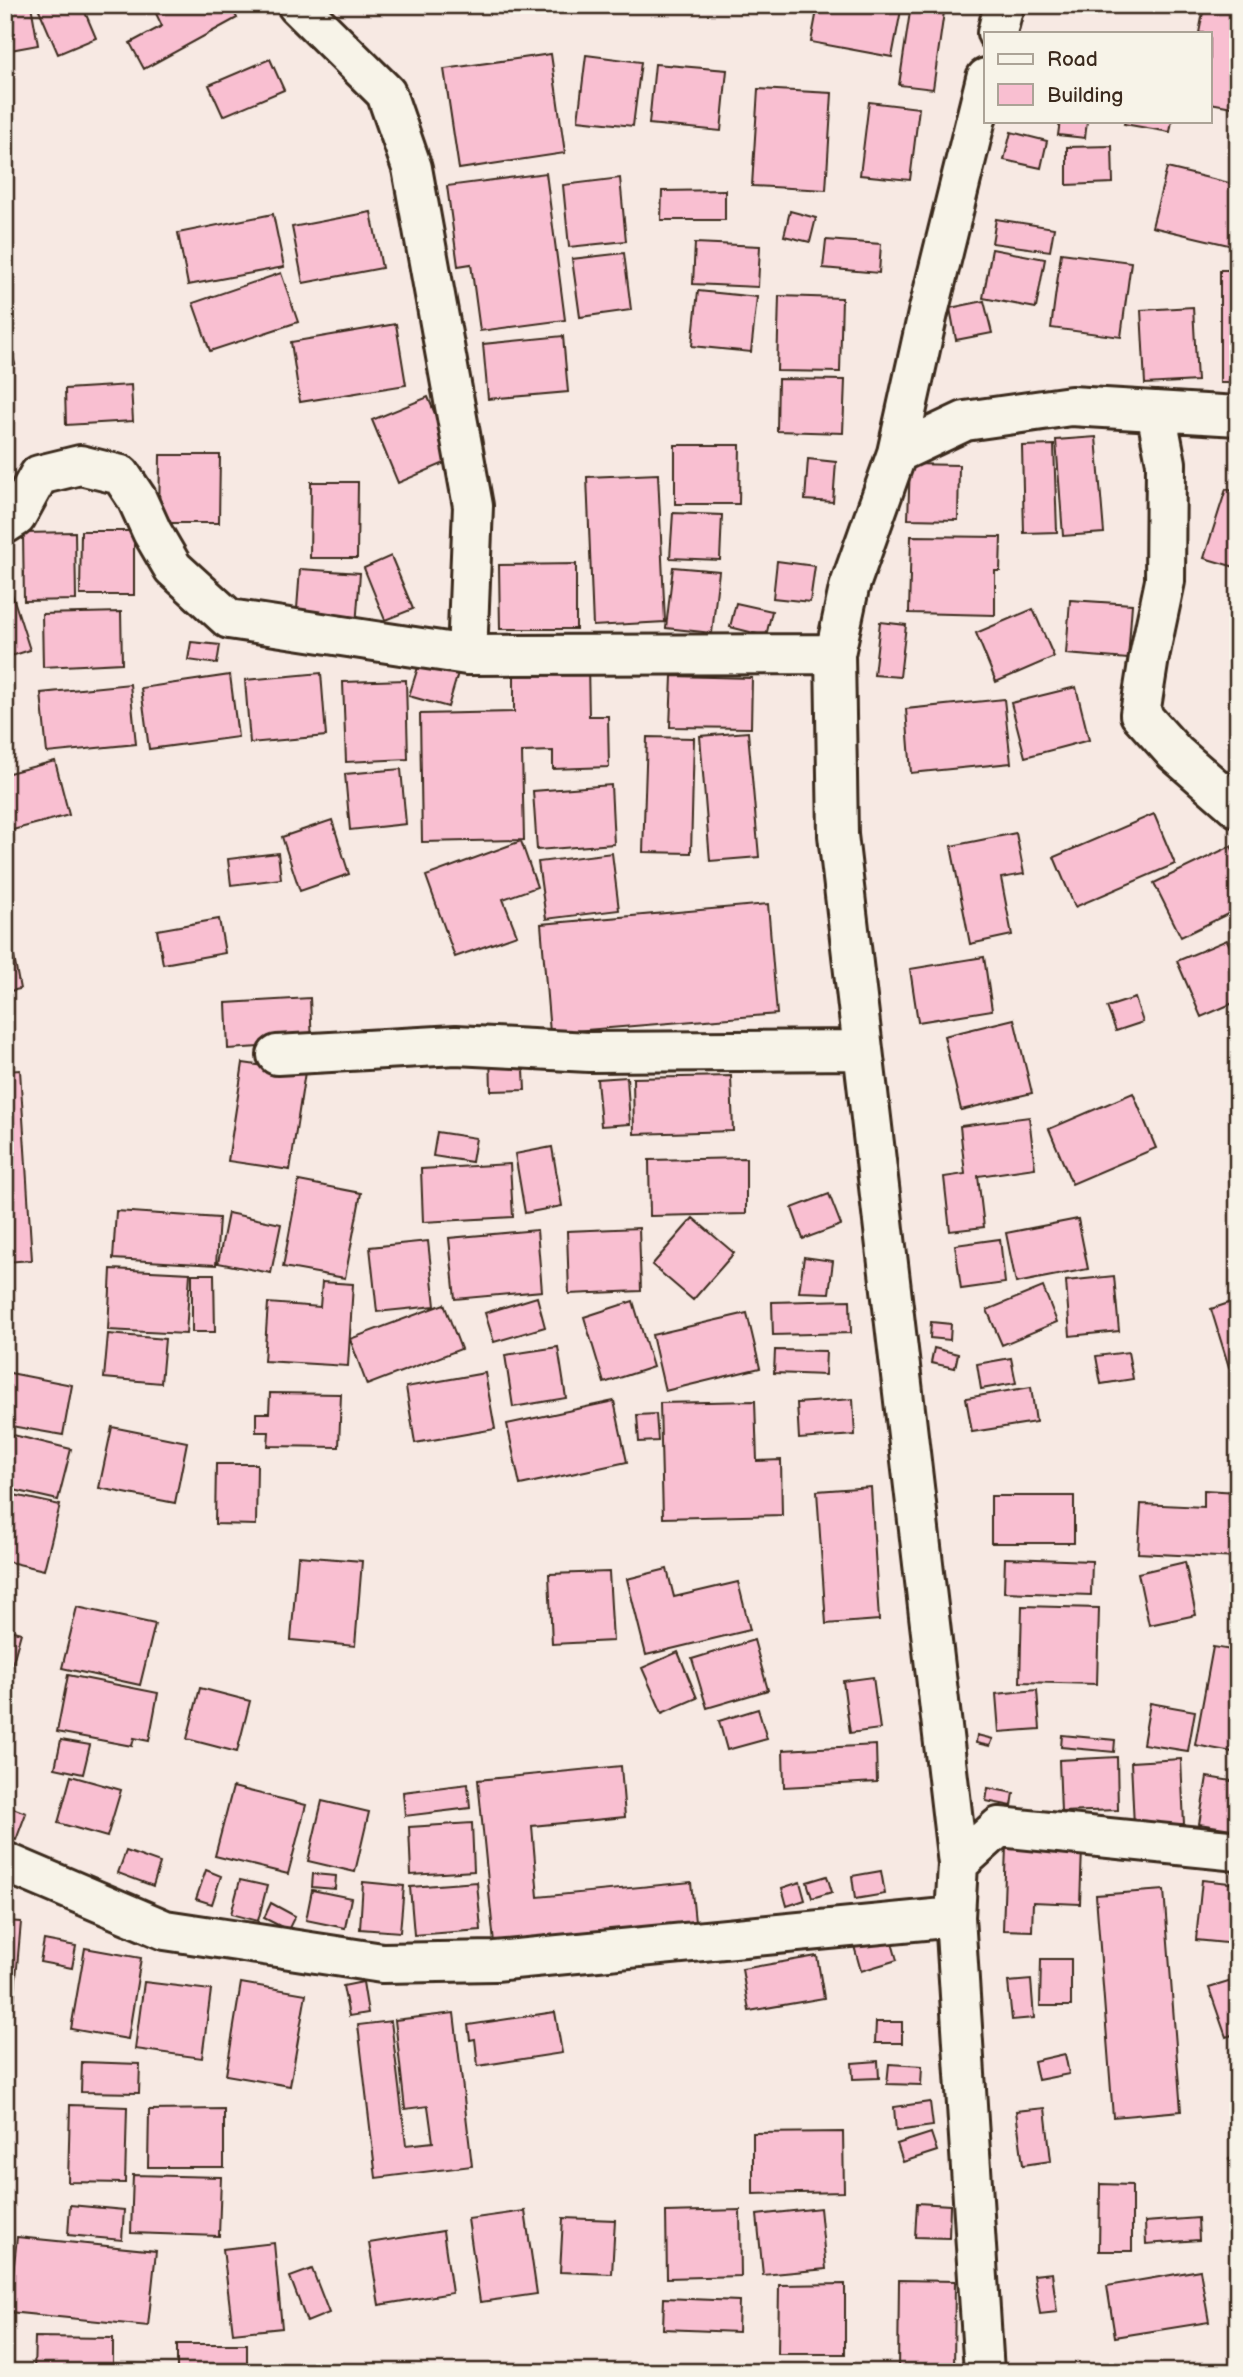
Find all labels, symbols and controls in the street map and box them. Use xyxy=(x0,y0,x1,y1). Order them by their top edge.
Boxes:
legend xyxy=(984,32,1212,122)
text: Road xyxy=(1047,47,1098,72)
text: Building xyxy=(1047,83,1123,108)

